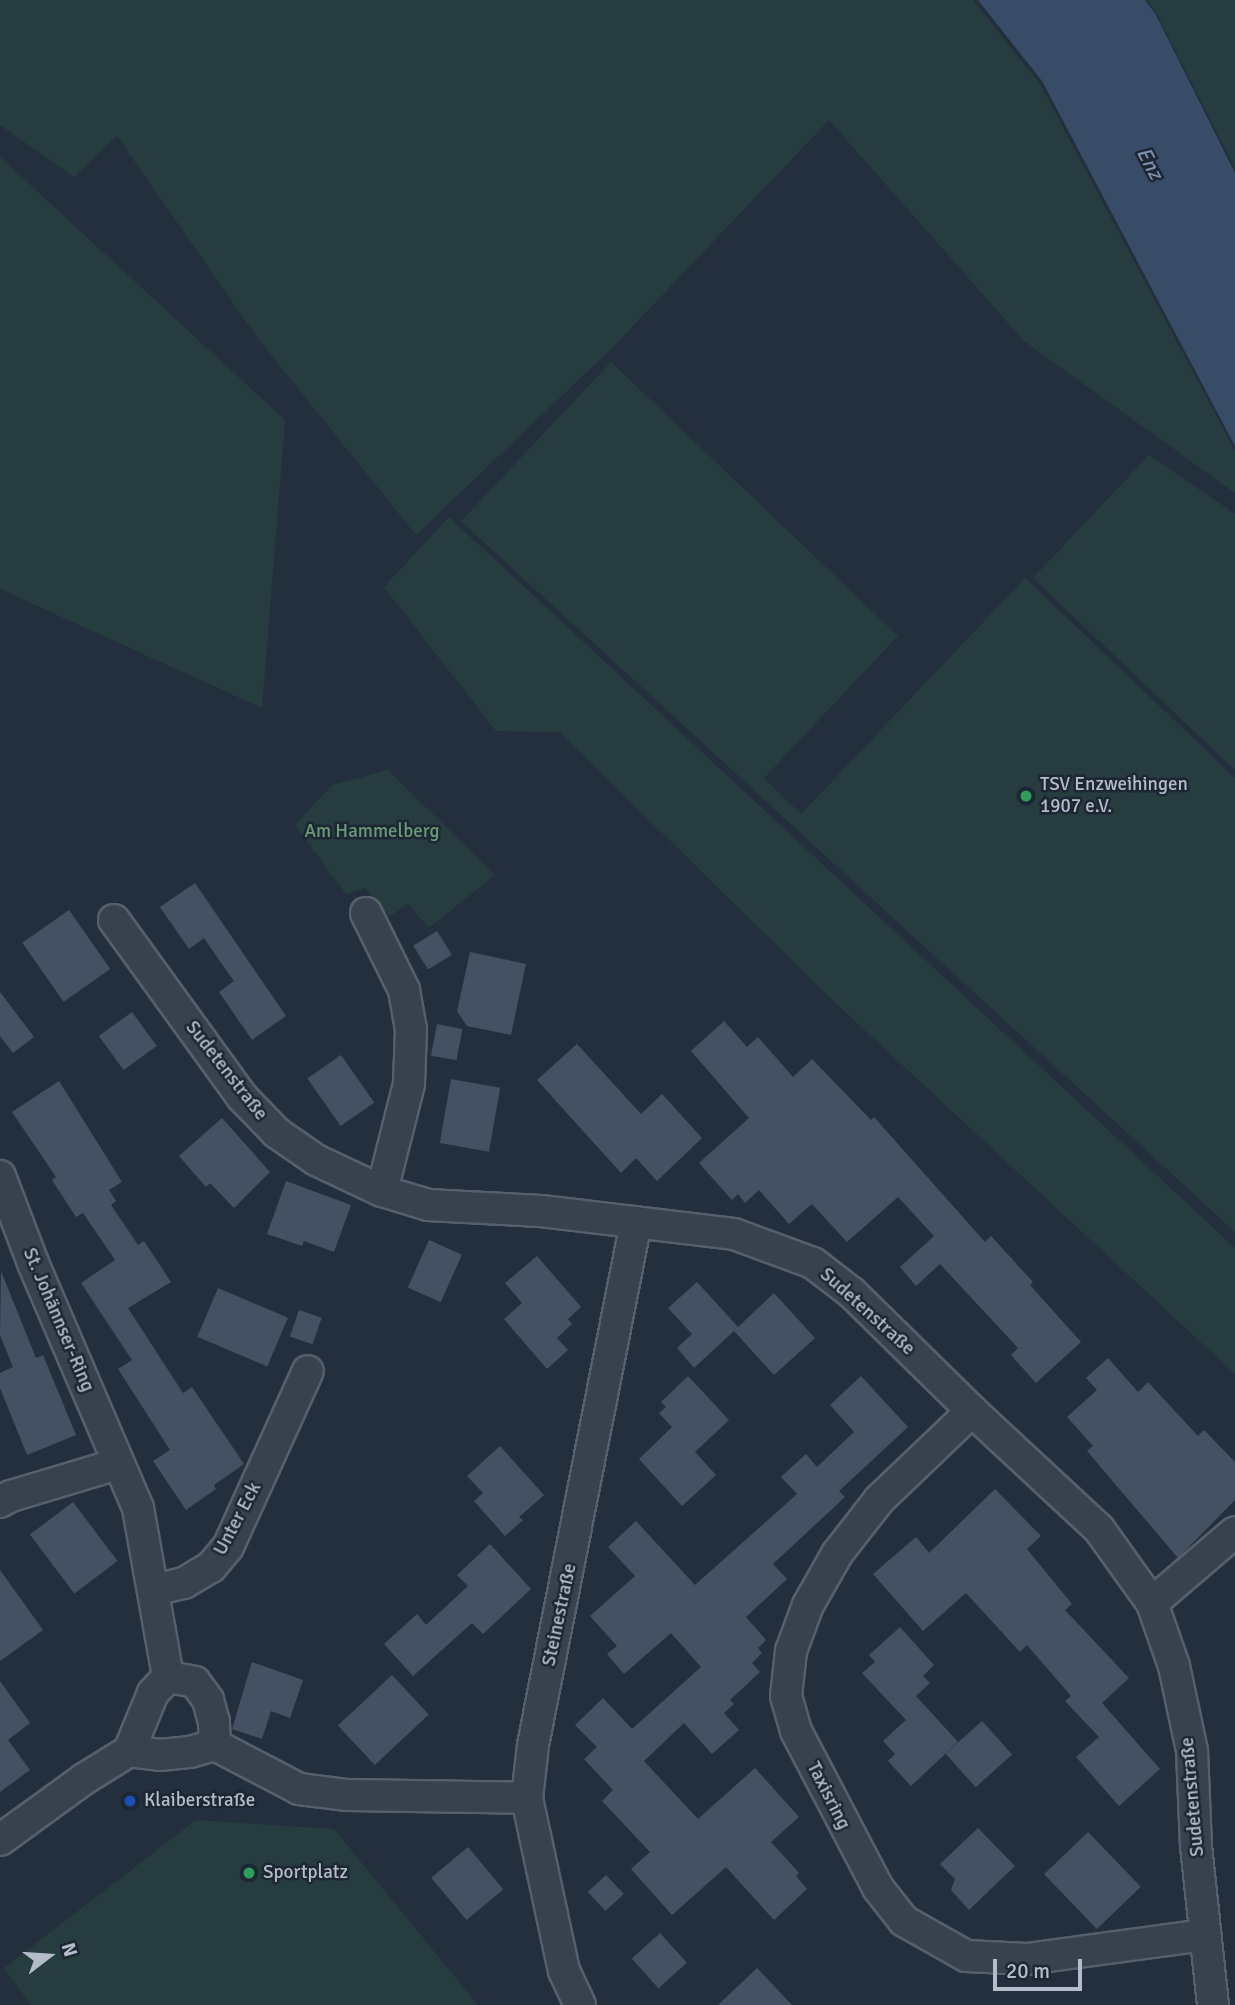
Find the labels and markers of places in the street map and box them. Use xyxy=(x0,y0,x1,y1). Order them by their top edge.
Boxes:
place label: TSV Enzweihingen 1907 e.V. xyxy=(1040,774,1188,818)
marker: TSV Enzweihingen 1907 e.V. xyxy=(1018,788,1034,804)
place label: Klaiberstraße xyxy=(144,1790,255,1812)
marker: Klaiberstraße xyxy=(122,1793,138,1809)
place label: Sportplatz xyxy=(263,1862,348,1884)
marker: Sportplatz xyxy=(241,1865,257,1881)

